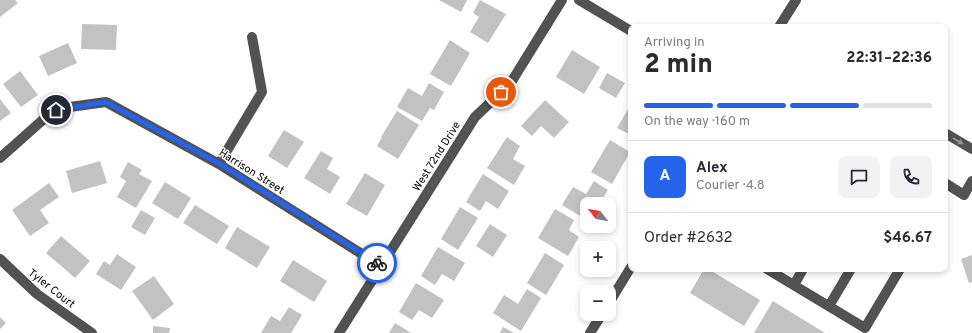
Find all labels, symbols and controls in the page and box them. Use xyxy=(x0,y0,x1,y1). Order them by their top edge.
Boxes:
text: Arriving in xyxy=(644,35,705,51)
text: 2 min xyxy=(644,49,713,82)
text: 22:31–22:36 xyxy=(846,49,932,68)
pin xyxy=(484,75,518,109)
icon: bag xyxy=(490,81,512,103)
pin xyxy=(39,93,73,127)
icon: home xyxy=(45,99,67,121)
text: On the way · 160 m xyxy=(644,114,750,130)
street label: West 72nd Drive xyxy=(410,119,464,194)
one-way arrow xyxy=(953,138,964,145)
street label: Harrison Street xyxy=(216,146,287,198)
button: chat xyxy=(838,156,880,198)
button: phone xyxy=(890,156,932,198)
text: Alex xyxy=(696,159,728,178)
text: A xyxy=(660,167,670,186)
text: Courier · 4.8 xyxy=(696,178,765,194)
north arrow xyxy=(580,197,616,233)
map controls xyxy=(580,197,616,321)
text: Order #2632 xyxy=(644,229,733,248)
text: $46.67 xyxy=(883,229,932,248)
button: + xyxy=(580,241,616,277)
courier xyxy=(357,243,397,283)
icon: bike xyxy=(366,252,388,274)
street label: Tyler Court xyxy=(25,266,78,311)
button: − xyxy=(580,285,616,321)

